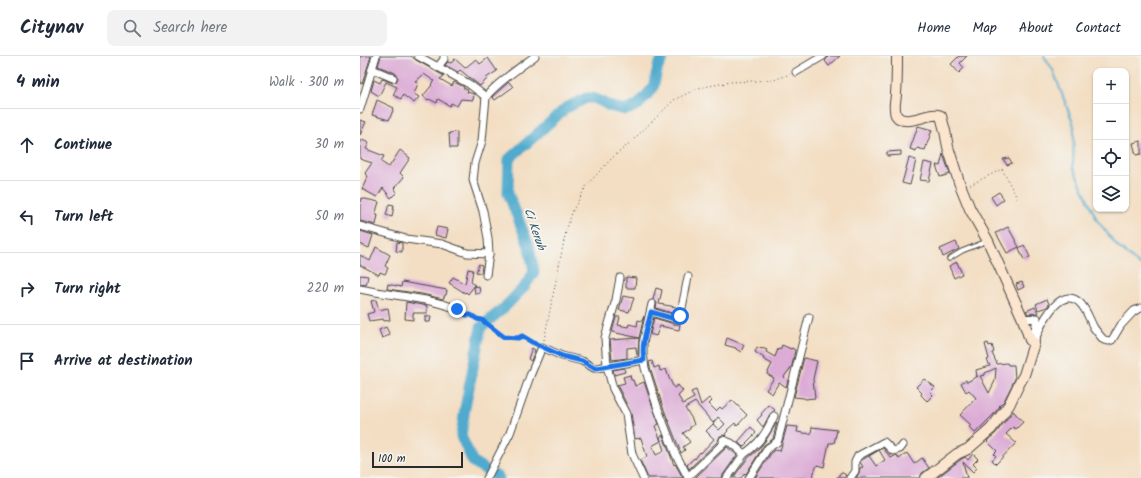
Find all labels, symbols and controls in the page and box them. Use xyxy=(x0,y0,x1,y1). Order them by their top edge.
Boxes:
search box xyxy=(107,10,387,46)
text: Citynav xyxy=(20,13,83,43)
text: Search here xyxy=(153,16,227,40)
icon: search xyxy=(121,17,143,39)
text: Home xyxy=(917,17,951,39)
text: Map xyxy=(973,17,997,39)
text: About xyxy=(1019,17,1053,39)
text: Contact xyxy=(1075,17,1121,39)
map controls xyxy=(1093,68,1129,212)
button: + xyxy=(1093,68,1129,104)
text: 4 min xyxy=(16,69,60,96)
text: Walk · 300 m xyxy=(269,72,344,93)
button: − xyxy=(1093,104,1129,140)
text: Continue xyxy=(54,133,112,157)
icon: ahead xyxy=(16,134,38,156)
text: 30 m xyxy=(315,134,344,155)
button: locate xyxy=(1093,140,1129,176)
button: layers xyxy=(1093,176,1129,212)
text: Turn left xyxy=(54,205,114,229)
water label: Ci Keruh xyxy=(518,205,551,254)
icon: left xyxy=(16,206,38,228)
text: 50 m xyxy=(315,206,344,227)
text: Turn right xyxy=(54,277,121,301)
icon: right xyxy=(16,278,38,300)
text: 220 m xyxy=(307,278,344,299)
route end xyxy=(448,300,466,318)
route start xyxy=(671,307,689,325)
text: Arrive at destination xyxy=(54,349,193,373)
icon: arrive xyxy=(16,350,38,372)
scale bar xyxy=(372,450,463,469)
text: 100 m xyxy=(378,450,406,468)

